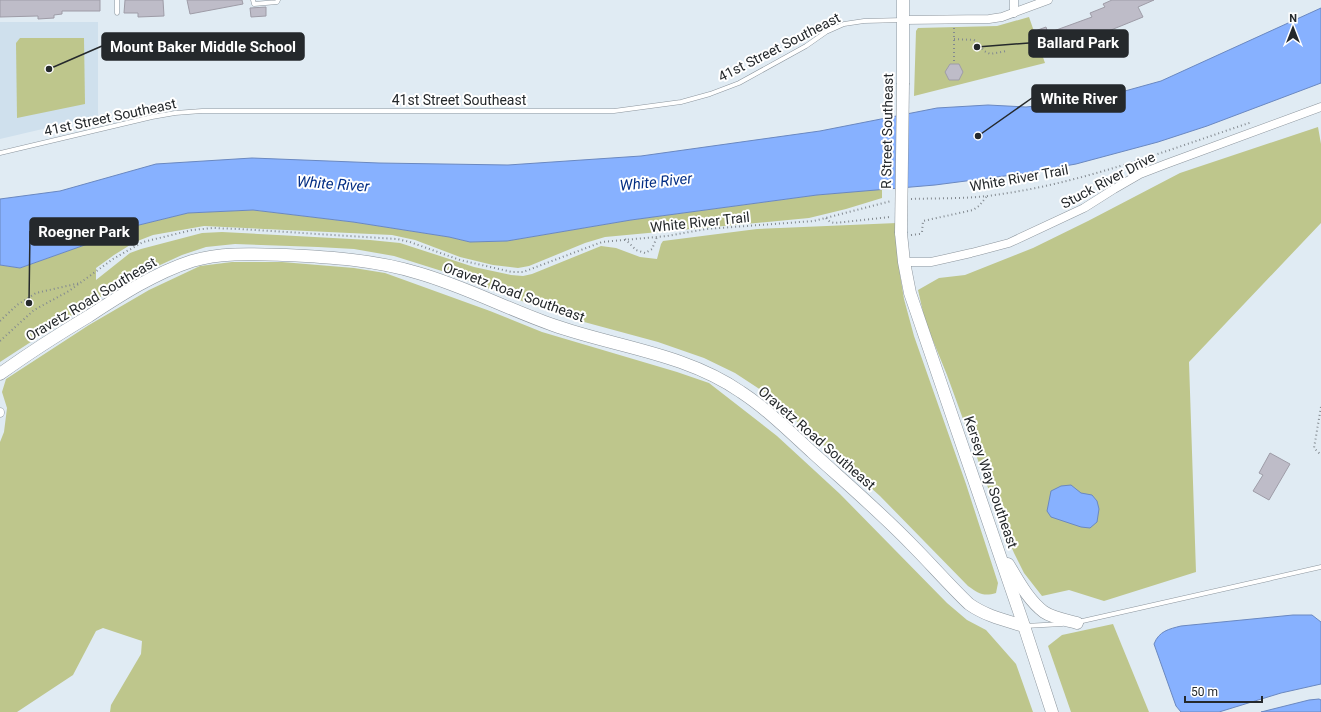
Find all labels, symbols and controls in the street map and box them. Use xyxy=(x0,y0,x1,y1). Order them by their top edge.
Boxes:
north arrow xyxy=(1273,8,1313,48)
street label: 41st Street Southeast xyxy=(715,9,843,85)
text: N xyxy=(1289,12,1297,25)
callout: Ballard Park xyxy=(1029,30,1128,57)
callout: Mount Baker Middle School xyxy=(102,33,304,60)
text: Ballard Park xyxy=(1037,34,1120,52)
text: Mount Baker Middle School xyxy=(110,38,296,56)
street label: R Street Southeast xyxy=(878,73,896,189)
callout: White River xyxy=(1032,85,1125,112)
text: White River xyxy=(1040,90,1118,108)
street label: 41st Street Southeast xyxy=(392,92,527,108)
street label: 41st Street Southeast xyxy=(43,95,178,139)
street label: Stuck River Drive xyxy=(1058,148,1158,212)
street label: White River Trail xyxy=(968,161,1070,195)
water label: White River xyxy=(619,169,694,195)
water label: White River xyxy=(296,172,371,196)
street label: White River Trail xyxy=(650,209,750,235)
callout: Roegner Park xyxy=(30,218,138,245)
text: Roegner Park xyxy=(38,223,131,241)
street label: Oravetz Road Southeast xyxy=(23,253,160,344)
street label: Oravetz Road Southeast xyxy=(441,259,587,325)
street label: Oravetz Road Southeast xyxy=(755,383,879,493)
street label: Kersey Way Southeast xyxy=(961,414,1021,550)
scale bar xyxy=(1185,678,1262,704)
text: 50 m xyxy=(1191,685,1218,699)

